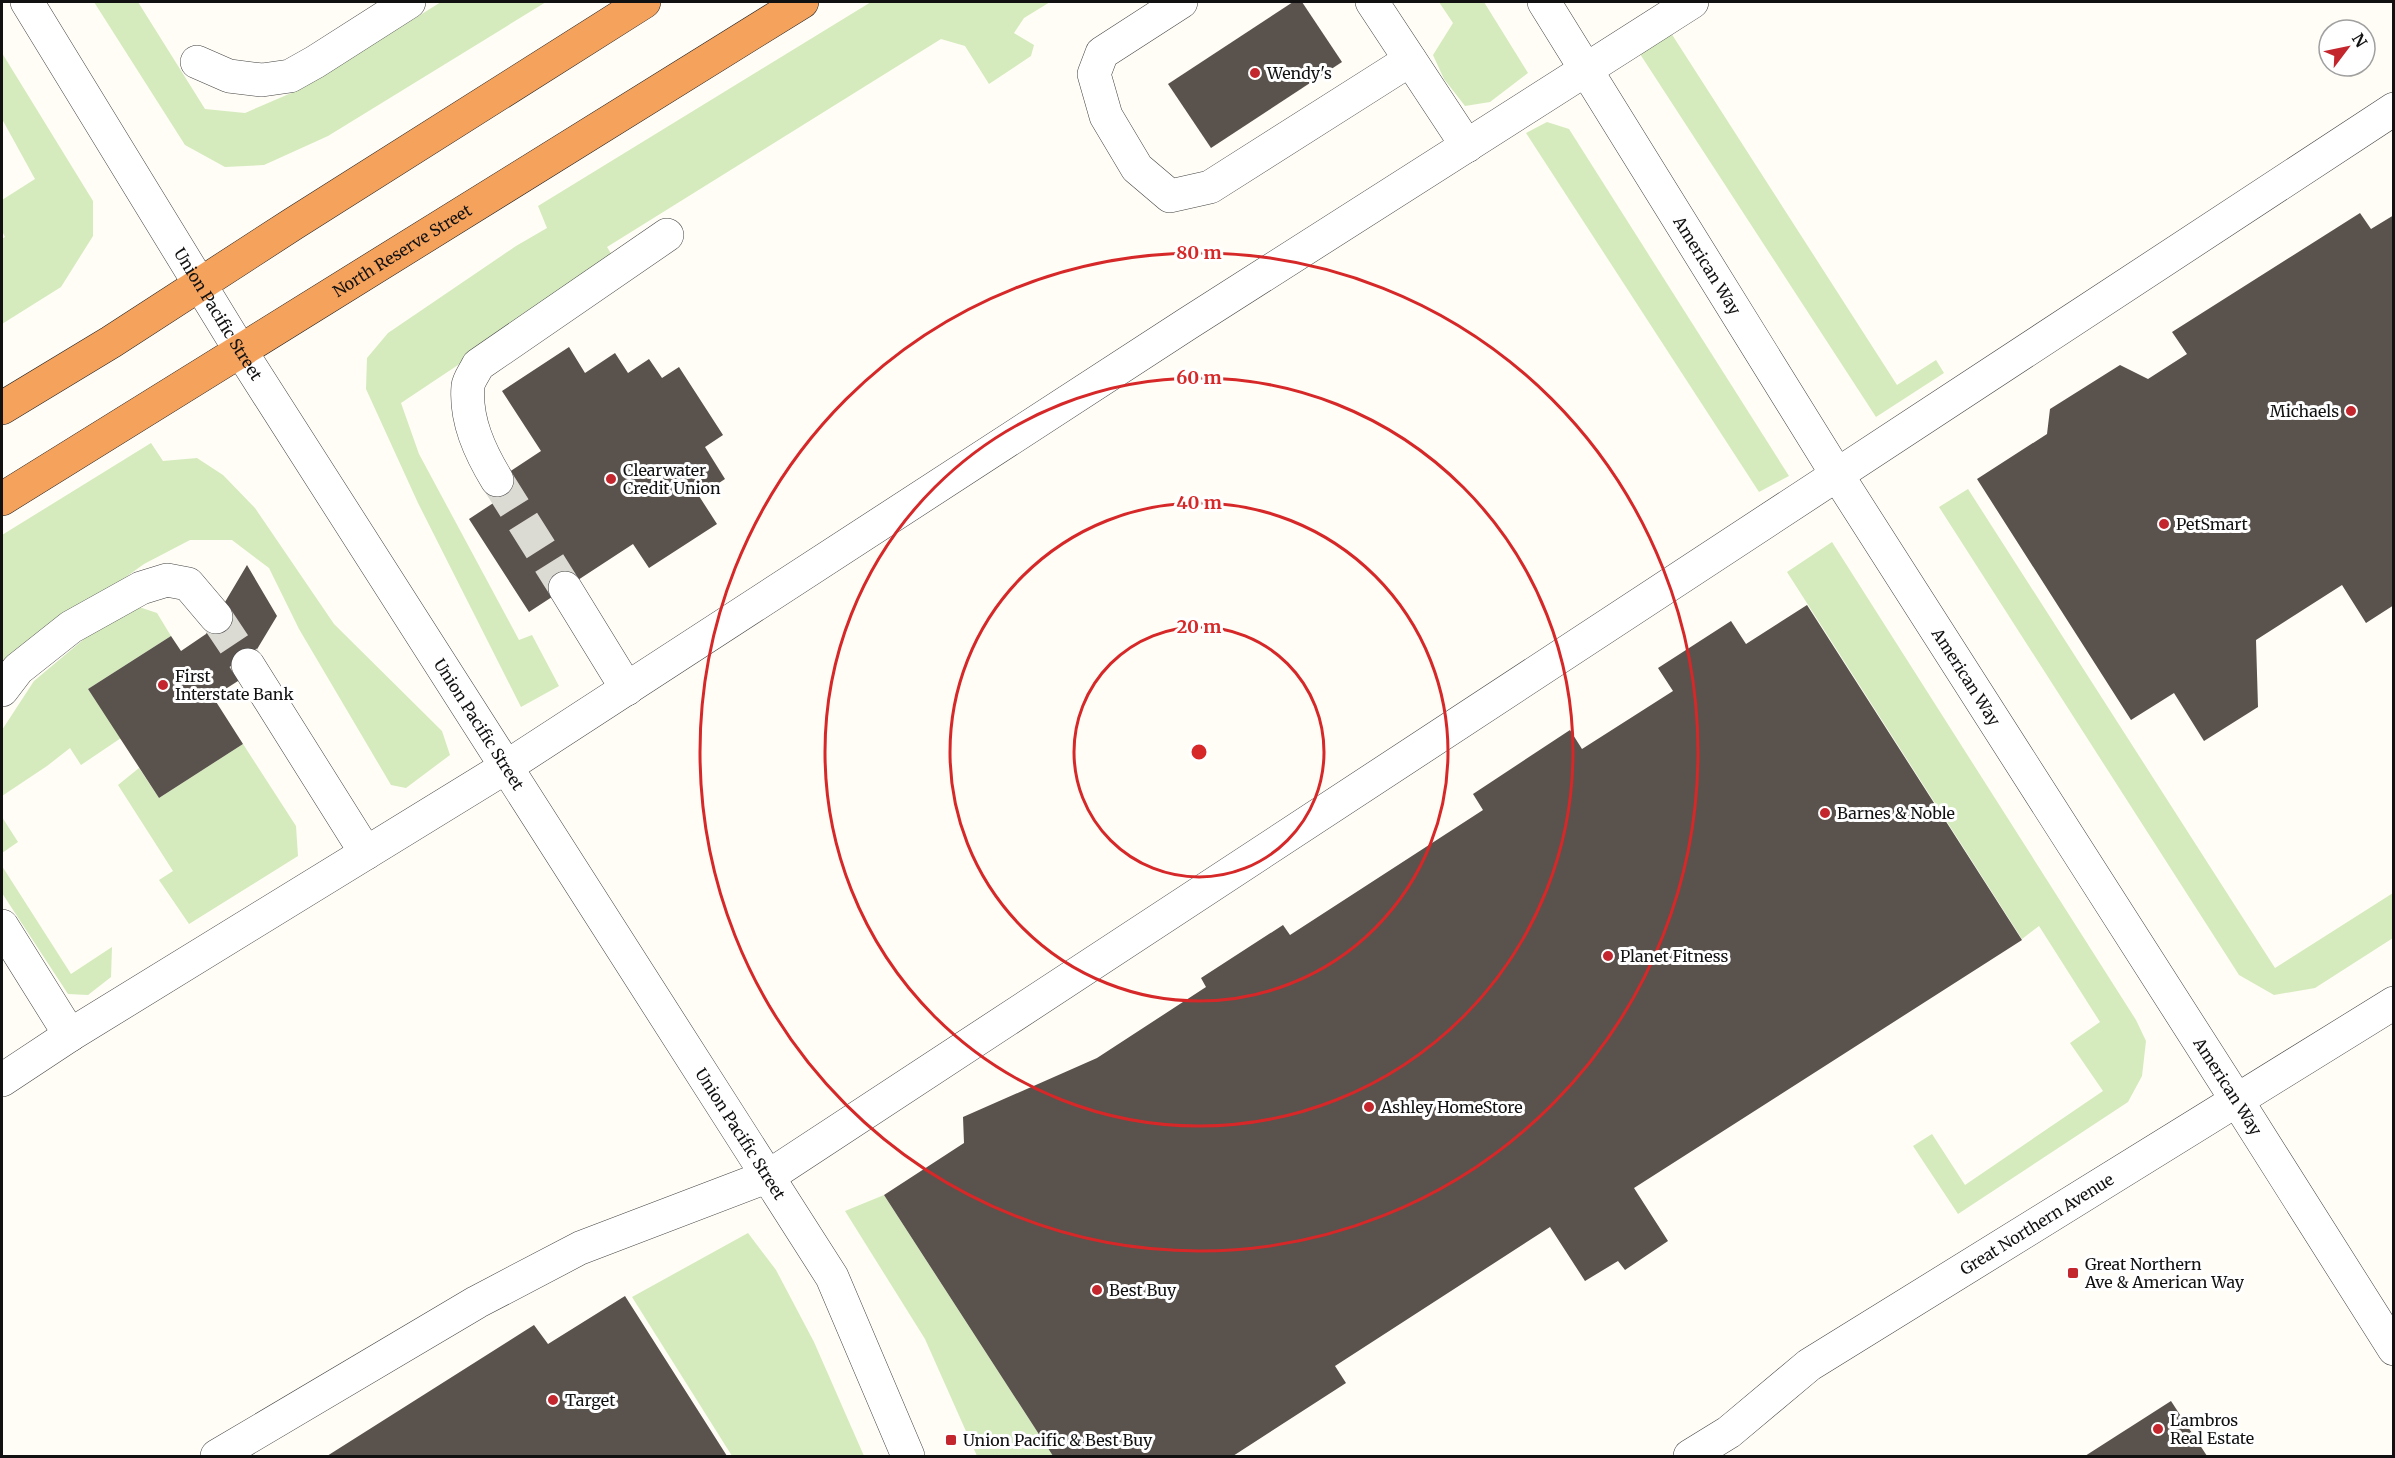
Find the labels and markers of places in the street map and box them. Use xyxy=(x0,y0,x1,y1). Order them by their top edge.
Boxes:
place label: Wendy's xyxy=(1266,63,1332,83)
marker: Wendy's xyxy=(1248,66,1262,80)
place label: Michaels xyxy=(2270,401,2339,421)
marker: Michaels xyxy=(2344,404,2358,418)
place label: Clearwater Credit Union xyxy=(623,460,721,498)
marker: Clearwater Credit Union xyxy=(604,472,618,486)
place label: PetSmart xyxy=(2176,514,2248,534)
marker: PetSmart xyxy=(2157,517,2171,531)
place label: First Interstate Bank xyxy=(175,666,294,704)
marker: First Interstate Bank xyxy=(156,678,170,692)
centre of rings xyxy=(1189,742,1209,762)
place label: Barnes & Noble xyxy=(1837,803,1955,823)
marker: Barnes & Noble xyxy=(1818,806,1832,820)
place label: Planet Fitness xyxy=(1620,946,1728,966)
marker: Planet Fitness xyxy=(1601,949,1615,963)
place label: Ashley HomeStore xyxy=(1380,1097,1522,1117)
marker: Ashley HomeStore xyxy=(1362,1100,1376,1114)
place label: Great Northern Ave & American Way xyxy=(2084,1254,2245,1292)
marker: Great Northern Ave & American Way xyxy=(2066,1266,2080,1280)
place label: Best Buy xyxy=(1109,1280,1177,1300)
marker: Best Buy xyxy=(1090,1283,1104,1297)
place label: Target xyxy=(565,1390,616,1410)
marker: Target xyxy=(546,1393,560,1407)
place label: Lambros Real Estate xyxy=(2170,1410,2254,1448)
marker: Lambros Real Estate xyxy=(2151,1422,2165,1436)
place label: Union Pacific & Best Buy xyxy=(963,1430,1153,1450)
marker: Union Pacific & Best Buy xyxy=(944,1433,958,1447)

